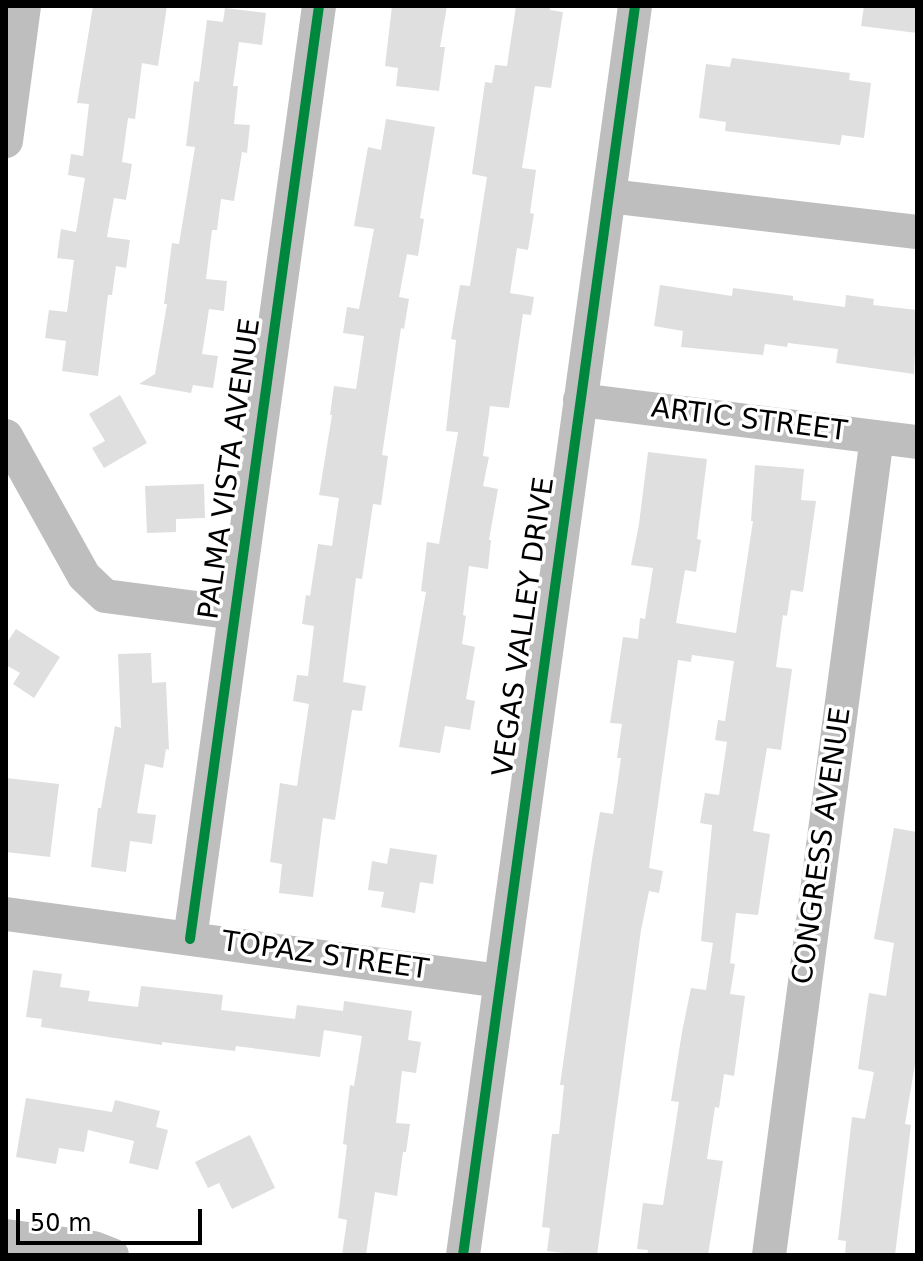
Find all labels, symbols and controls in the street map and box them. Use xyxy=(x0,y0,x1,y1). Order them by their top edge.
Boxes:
street label: PALMA VISTA AVENUE xyxy=(193,316,269,622)
street label: ARTIC STREET xyxy=(649,392,849,450)
street label: VEGAS VALLEY DRIVE xyxy=(487,475,563,779)
street label: CONGRESS AVENUE xyxy=(787,705,859,987)
street label: TOPAZ STREET xyxy=(220,926,430,988)
scale bar xyxy=(20,1193,206,1243)
text: 50 m xyxy=(30,1209,92,1237)

